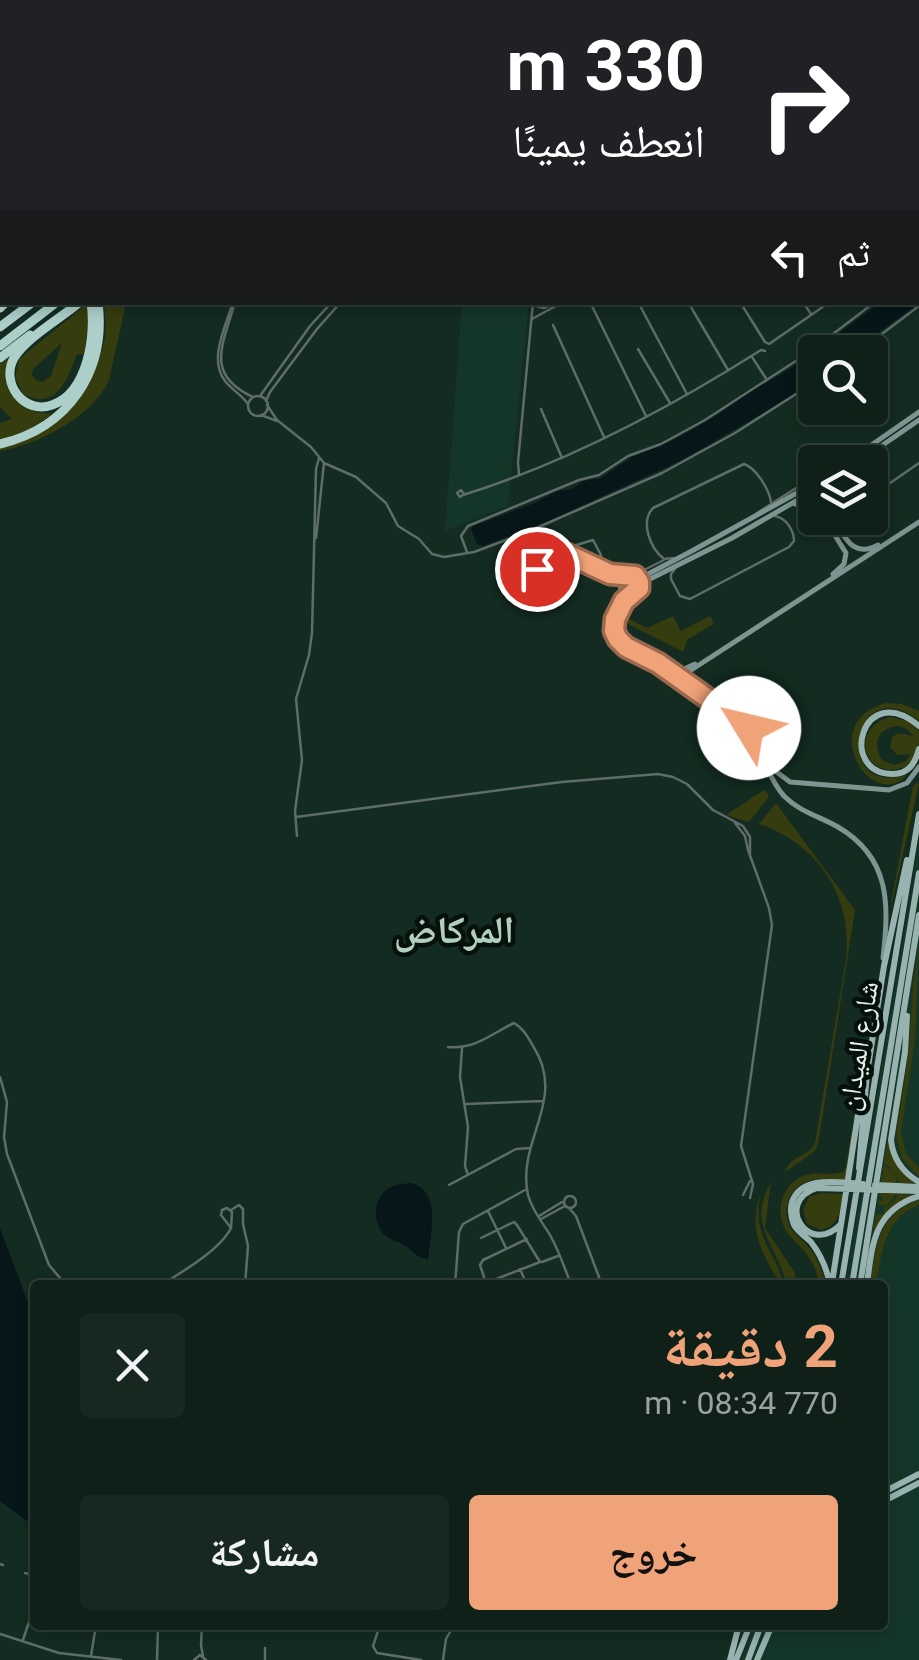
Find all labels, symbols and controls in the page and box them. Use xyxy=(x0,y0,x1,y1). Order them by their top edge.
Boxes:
text: 330 m xyxy=(506,25,705,107)
icon: right xyxy=(740,40,870,170)
text: انعطف يمينًا xyxy=(512,115,705,168)
icon: left xyxy=(762,230,817,285)
text: ثم xyxy=(837,231,870,275)
map controls xyxy=(798,335,888,535)
button: search xyxy=(798,335,888,425)
button: layers xyxy=(798,445,888,535)
pin xyxy=(495,527,580,612)
icon: arrive xyxy=(510,542,565,597)
position arrow xyxy=(697,676,801,780)
district label: المركاض xyxy=(394,908,514,953)
street label: شارع الميدان xyxy=(832,979,886,1113)
text: 2 دقيقة xyxy=(663,1311,838,1382)
button: close xyxy=(80,1313,185,1418)
text: 770 m · 08:34 xyxy=(644,1384,838,1422)
button: مشاركة xyxy=(80,1495,449,1610)
button: خروج xyxy=(469,1495,838,1610)

